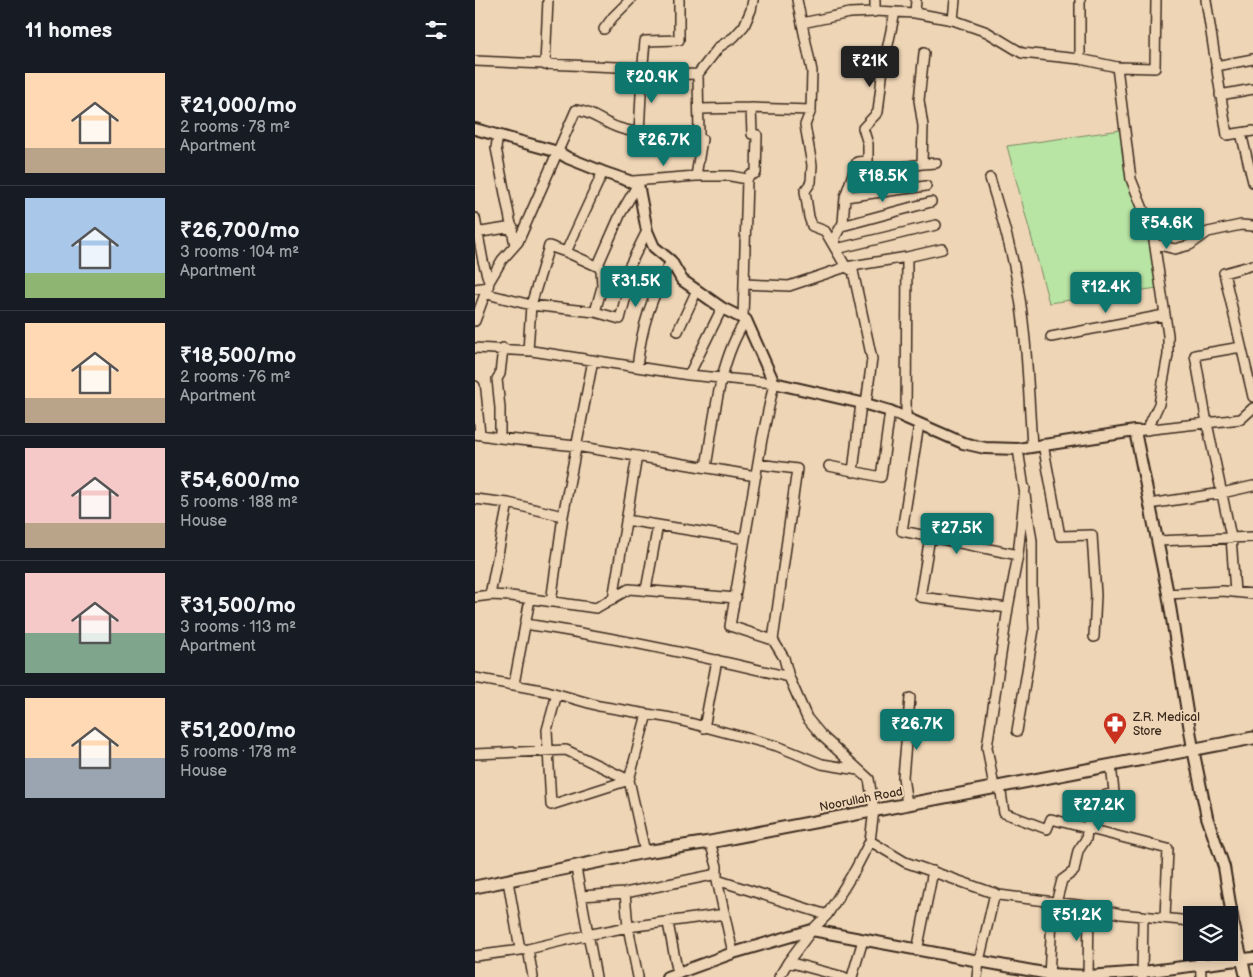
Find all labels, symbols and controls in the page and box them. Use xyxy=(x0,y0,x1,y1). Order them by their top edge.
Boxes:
icon: filters xyxy=(422,16,450,44)
text: 11 homes xyxy=(25,18,112,43)
pin: ₹21K xyxy=(840,46,900,88)
text: ₹21K xyxy=(852,52,888,71)
pin: ₹20.9K xyxy=(611,62,693,104)
text: ₹20.9K xyxy=(626,68,678,87)
icon: home xyxy=(65,93,125,153)
text: ₹21,000/mo xyxy=(180,93,297,118)
text: 2 rooms · 78 m² xyxy=(180,118,290,137)
pin: ₹26.7K xyxy=(623,124,705,167)
text: ₹26.7K xyxy=(638,131,690,150)
text: Apartment xyxy=(180,137,256,156)
pin: ₹18.5K xyxy=(842,160,924,203)
text: ₹18.5K xyxy=(858,167,908,186)
pin: ₹54.6K xyxy=(1126,208,1208,250)
text: ₹54.6K xyxy=(1141,214,1193,233)
icon: home xyxy=(65,218,125,278)
text: ₹26,700/mo xyxy=(180,218,299,243)
text: 3 rooms · 104 m² xyxy=(180,243,299,262)
text: Apartment xyxy=(180,262,256,281)
pin: ₹31.5K xyxy=(595,266,677,308)
text: ₹31.5K xyxy=(612,272,660,291)
pin: ₹12.4K xyxy=(1065,272,1147,314)
text: ₹12.4K xyxy=(1081,278,1131,297)
icon: home xyxy=(65,343,125,403)
text: ₹18,500/mo xyxy=(180,343,296,368)
text: 2 rooms · 76 m² xyxy=(180,368,291,387)
text: Apartment xyxy=(180,387,256,406)
icon: home xyxy=(65,468,125,528)
text: ₹54,600/mo xyxy=(180,468,300,493)
text: 5 rooms · 188 m² xyxy=(180,493,298,512)
text: House xyxy=(180,512,227,531)
pin: ₹27.5K xyxy=(916,512,998,555)
text: ₹27.5K xyxy=(932,519,982,538)
icon: home xyxy=(65,593,125,653)
text: ₹31,500/mo xyxy=(180,593,296,618)
text: 3 rooms · 113 m² xyxy=(180,618,296,637)
text: Apartment xyxy=(180,637,256,656)
pin: ₹26.7K xyxy=(876,708,958,751)
place label: Z.R. Medical Store xyxy=(1132,710,1200,739)
pharmacy icon: Z.R. Medical Store xyxy=(1102,711,1128,745)
text: ₹26.7K xyxy=(891,715,943,734)
icon: home xyxy=(65,718,125,778)
text: ₹51,200/mo xyxy=(180,718,296,743)
text: 5 rooms · 178 m² xyxy=(180,743,297,762)
text: House xyxy=(180,762,227,781)
street label: Noorullah Road xyxy=(818,784,904,815)
pin: ₹27.2K xyxy=(1058,790,1140,832)
text: ₹27.2K xyxy=(1073,796,1125,815)
pin: ₹51.2K xyxy=(1036,900,1118,942)
text: ₹51.2K xyxy=(1052,906,1102,925)
map controls xyxy=(1183,906,1238,961)
button: layers xyxy=(1183,906,1238,961)

